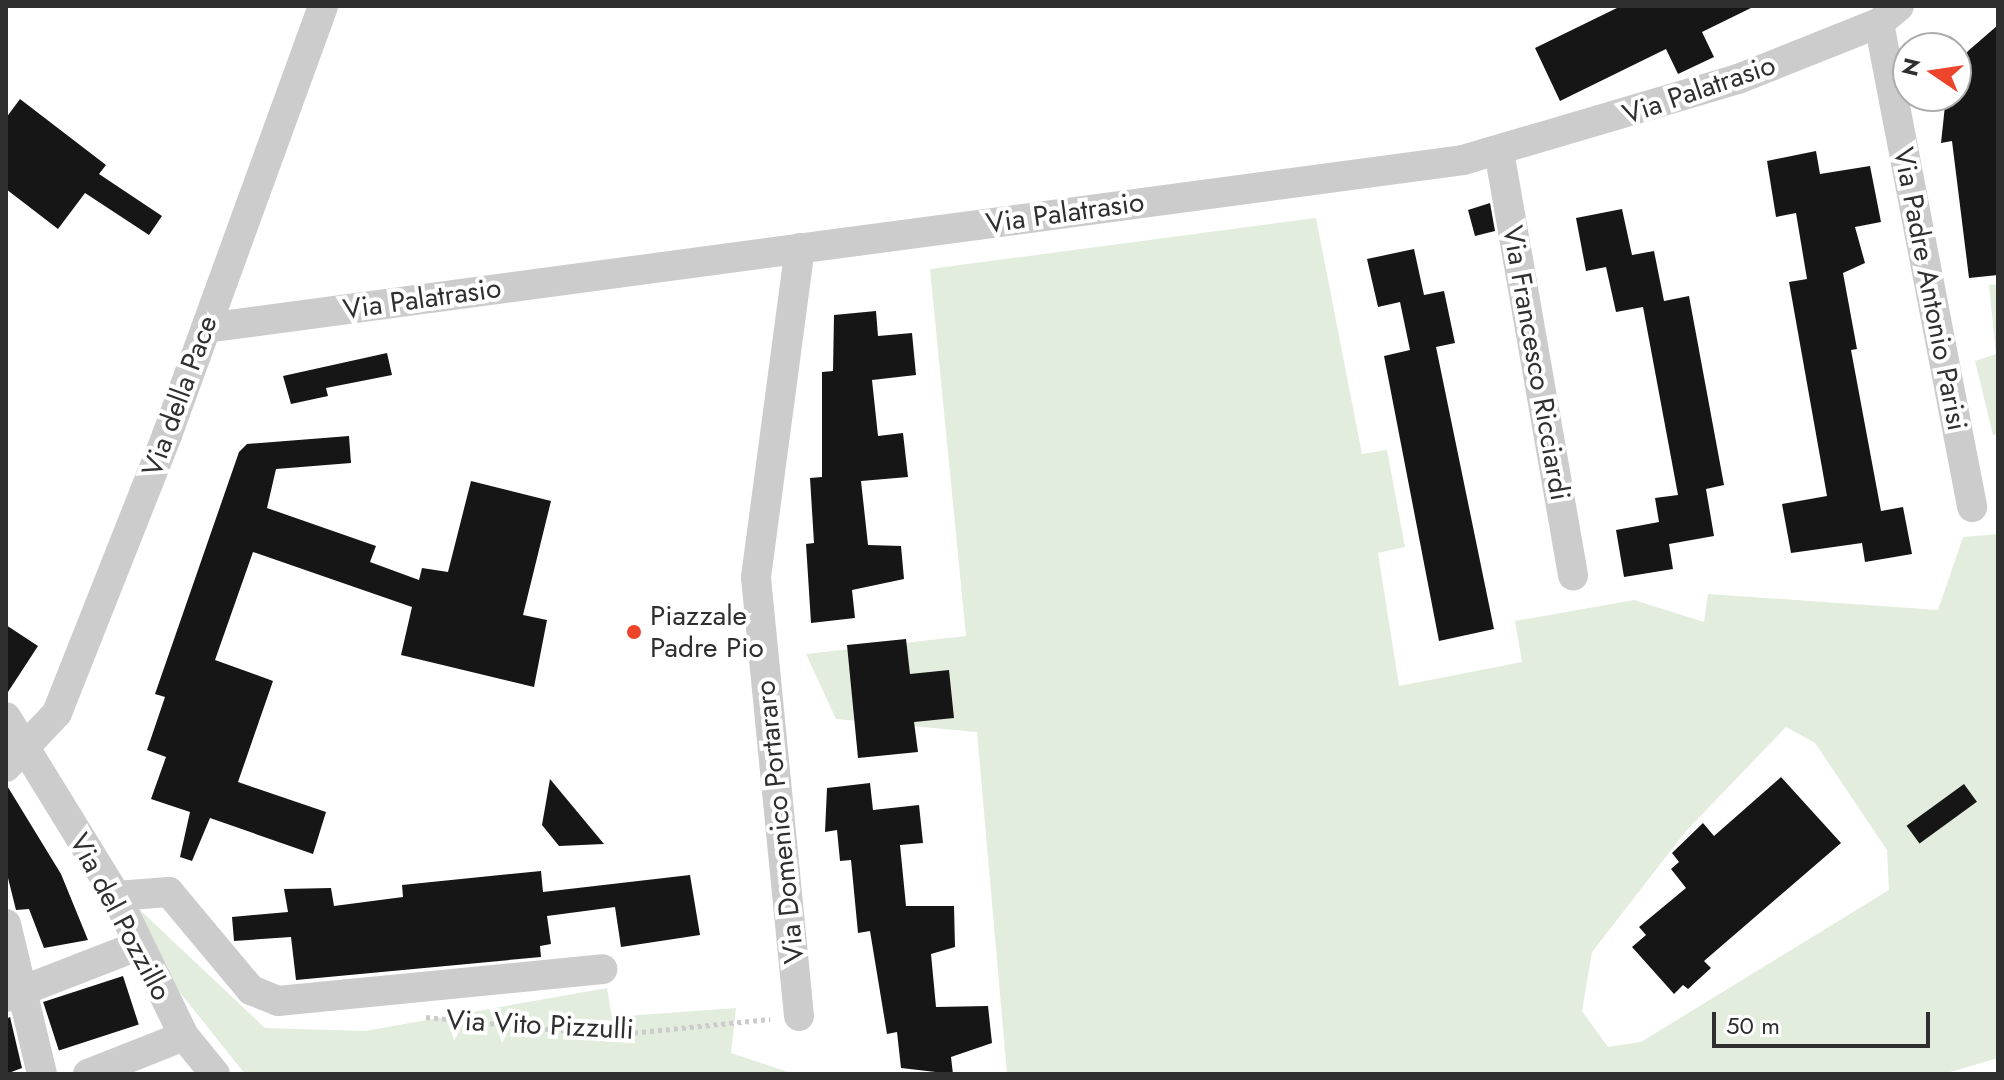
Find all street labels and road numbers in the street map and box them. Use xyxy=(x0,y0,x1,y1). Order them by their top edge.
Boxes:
street label: Via Palatrasio xyxy=(1618,48,1780,132)
street label: Via Padre Antonio Parisi xyxy=(1886,145,1974,433)
street label: Via Palatrasio xyxy=(984,185,1146,241)
street label: Via Francesco Ricciardi xyxy=(1495,223,1577,503)
street label: Via Palatrasio xyxy=(341,271,503,327)
street label: Via della Pace xyxy=(135,311,225,481)
street label: Via Domenico Portararo xyxy=(748,679,812,965)
street label: Via del Pozzillo xyxy=(62,828,178,1006)
street label: Via Vito Pizzulli xyxy=(445,1003,635,1047)

